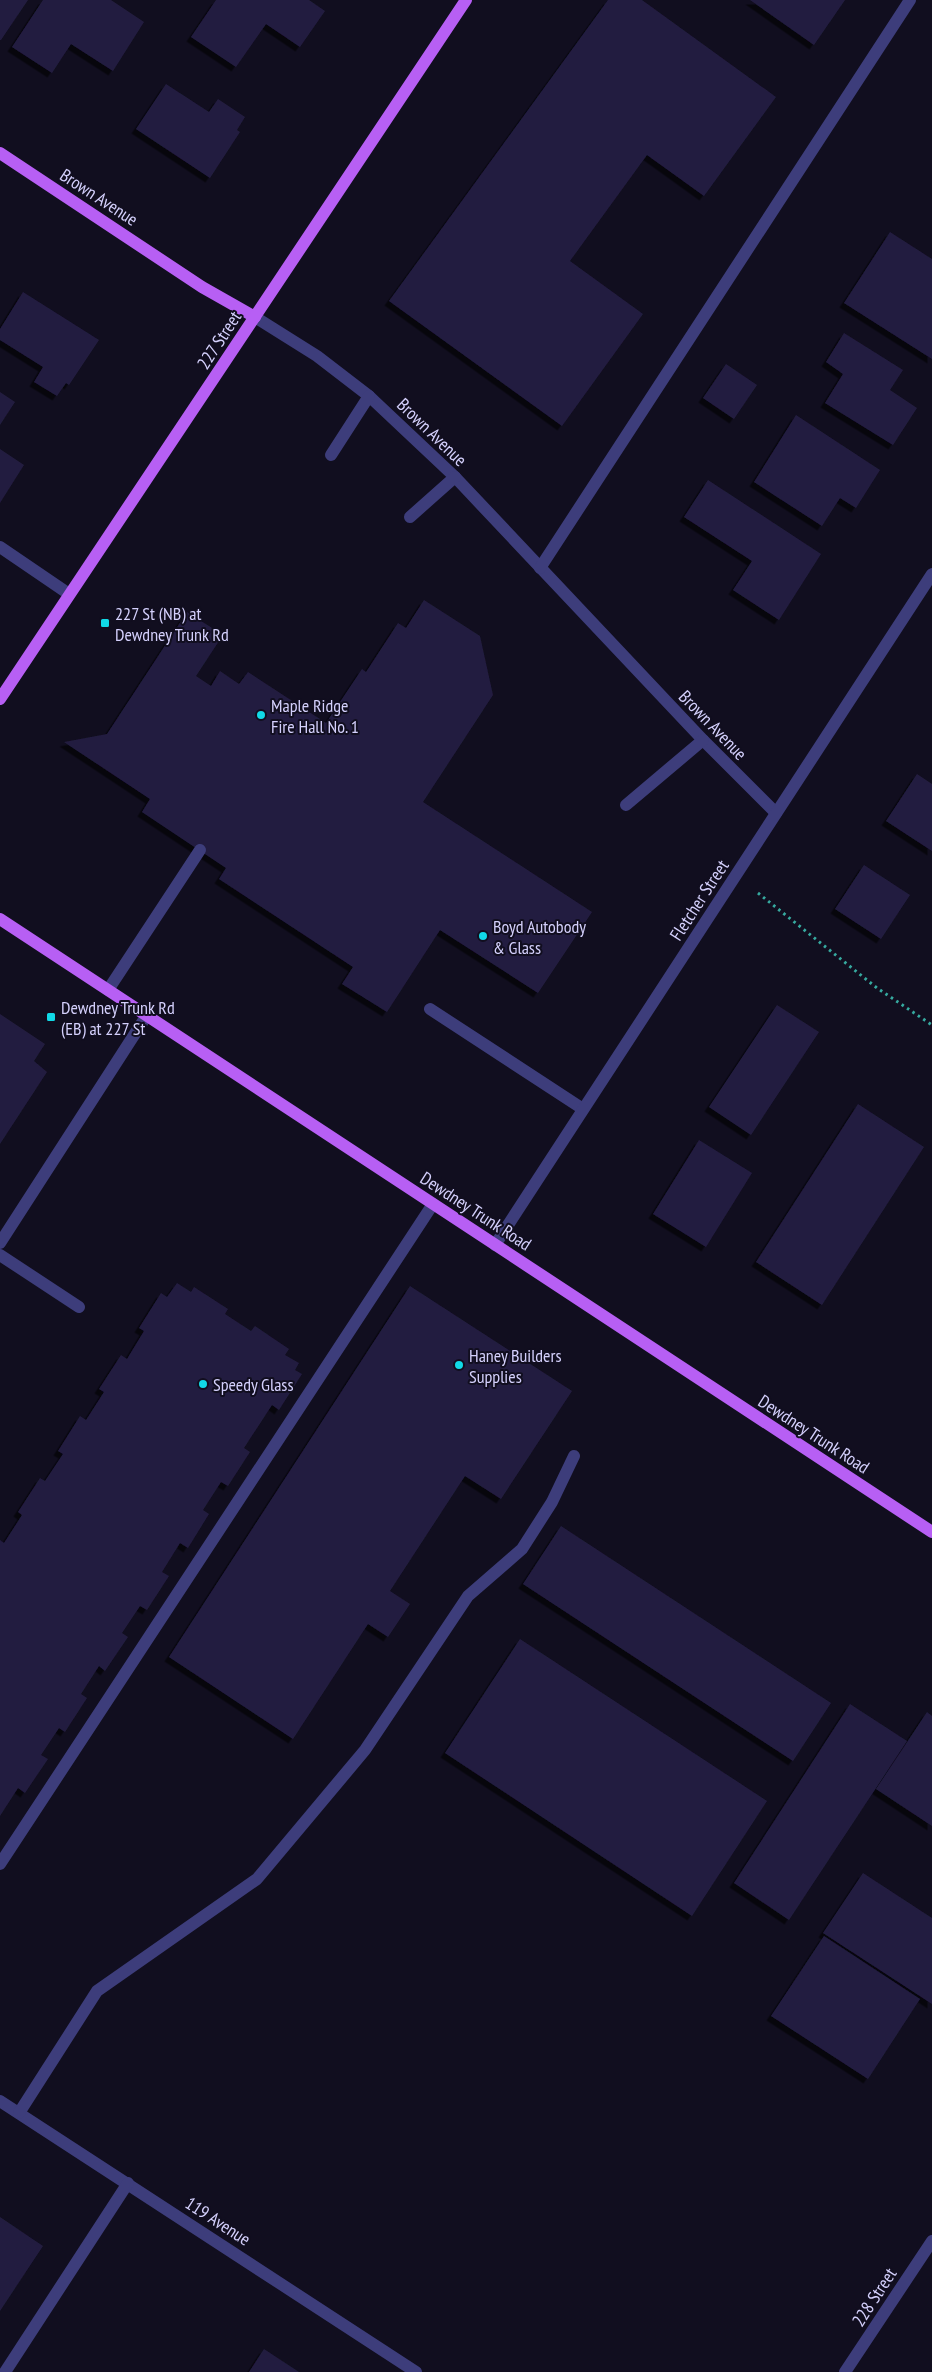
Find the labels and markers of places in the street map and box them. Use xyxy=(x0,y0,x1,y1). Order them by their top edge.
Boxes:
place label: 227 St (NB) at Dewdney Trunk Rd xyxy=(115,602,229,646)
marker: 227 St (NB) at Dewdney Trunk Rd xyxy=(99,617,111,629)
place label: Maple Ridge Fire Hall No. 1 xyxy=(271,694,359,738)
marker: Maple Ridge Fire Hall No. 1 xyxy=(255,709,267,721)
place label: Boyd Autobody & Glass xyxy=(493,915,586,959)
marker: Boyd Autobody & Glass xyxy=(477,930,489,942)
place label: Dewdney Trunk Rd (EB) at 227 St xyxy=(61,996,175,1040)
marker: Dewdney Trunk Rd (EB) at 227 St xyxy=(45,1011,57,1023)
place label: Haney Builders Supplies xyxy=(469,1344,562,1388)
marker: Haney Builders Supplies xyxy=(453,1359,465,1371)
place label: Speedy Glass xyxy=(213,1373,294,1396)
marker: Speedy Glass xyxy=(197,1378,209,1390)

